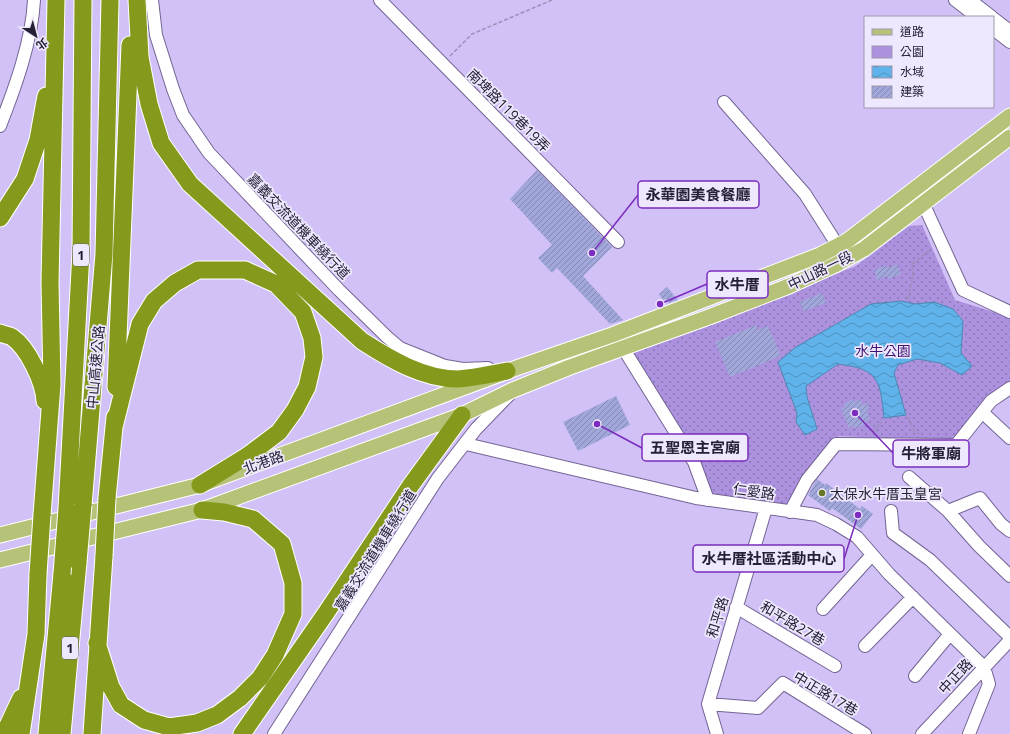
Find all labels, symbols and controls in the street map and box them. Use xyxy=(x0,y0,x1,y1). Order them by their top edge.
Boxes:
north arrow xyxy=(16,16,56,56)
legend xyxy=(864,16,994,108)
text: 道路 xyxy=(900,23,924,40)
text: 北 xyxy=(33,35,51,54)
text: 公園 xyxy=(900,43,924,60)
text: 水域 xyxy=(900,63,924,80)
street label: 南埤路119巷19弄 xyxy=(463,64,555,156)
text: 建築 xyxy=(900,83,924,100)
street label: 嘉義交流道機車繞行道 xyxy=(244,169,354,283)
callout: 永華園美食餐廳 xyxy=(638,181,759,208)
text: 永華園美食餐廳 xyxy=(645,184,751,204)
road number: 1 xyxy=(73,244,89,266)
street label: 中山路一段 xyxy=(784,246,856,294)
callout: 水牛厝 xyxy=(707,271,768,298)
text: 水牛厝 xyxy=(714,274,760,294)
street label: 中山高速公路 xyxy=(82,324,108,410)
park label: 水牛公園 xyxy=(855,341,911,360)
callout: 五聖恩主宮廟 xyxy=(642,434,748,461)
text: 五聖恩主宮廟 xyxy=(650,437,740,457)
callout: 牛將軍廟 xyxy=(893,440,969,467)
text: 牛將軍廟 xyxy=(901,443,961,463)
street label: 北港路 xyxy=(240,446,286,478)
street label: 仁愛路 xyxy=(732,479,776,503)
place label: 太保水牛厝玉皇宮 xyxy=(830,484,942,503)
street label: 嘉義交流道機車繞行道 xyxy=(330,486,420,614)
marker: 太保水牛厝玉皇宮 xyxy=(817,488,827,498)
callout: 水牛厝社區活動中心 xyxy=(693,545,844,572)
text: 水牛厝社區活動中心 xyxy=(701,548,837,568)
street label: 和平路 xyxy=(702,594,732,640)
street label: 和平路27巷 xyxy=(757,596,829,650)
road number: 1 xyxy=(62,637,78,659)
street label: 中正路 xyxy=(934,654,976,698)
street label: 中正路17巷 xyxy=(790,666,862,720)

